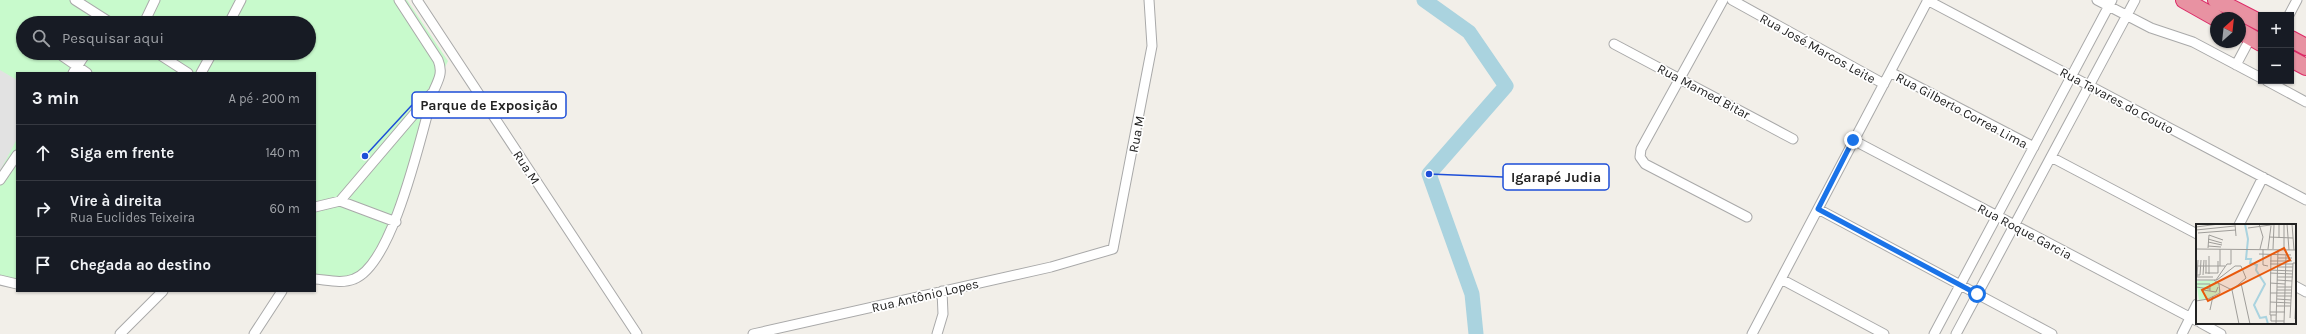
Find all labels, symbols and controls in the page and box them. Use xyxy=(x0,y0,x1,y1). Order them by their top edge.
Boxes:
street label: Rua José Marcos Leite xyxy=(1757,10,1878,87)
north arrow xyxy=(2210,12,2246,48)
map controls xyxy=(2258,12,2294,84)
button: + xyxy=(2258,12,2294,48)
search box xyxy=(16,16,316,60)
icon: search xyxy=(30,27,52,49)
text: Pesquisar aqui xyxy=(62,29,164,47)
button: − xyxy=(2258,48,2294,84)
street label: Rua Mamed Bitar xyxy=(1655,61,1753,122)
street label: Rua Tavares do Couto xyxy=(2057,64,2176,137)
street label: Rua Gilberto Correa Lima xyxy=(1893,69,2030,152)
text: 3 min xyxy=(32,88,79,108)
text: A pé · 200 m xyxy=(228,91,300,106)
callout: Parque de Exposição xyxy=(412,92,566,118)
text: Parque de Exposição xyxy=(420,97,558,114)
street label: Rua M xyxy=(1126,114,1147,154)
route end xyxy=(1844,131,1862,149)
icon: ahead xyxy=(32,142,54,164)
text: Siga em frente xyxy=(70,144,174,162)
text: 140 m xyxy=(265,145,300,160)
street label: Rua M xyxy=(510,148,543,187)
callout: Igarapé Judia xyxy=(1503,164,1609,190)
text: Igarapé Judia xyxy=(1511,169,1601,186)
text: Vire à direita xyxy=(70,192,162,210)
icon: right xyxy=(32,198,54,220)
street label: Rua Roque Garcia xyxy=(1975,200,2074,263)
text: 60 m xyxy=(270,201,300,216)
text: Rua Euclides Teixeira xyxy=(70,210,195,225)
inset map xyxy=(2196,224,2296,324)
icon: arrive xyxy=(32,254,54,276)
text: Chegada ao destino xyxy=(70,256,211,274)
street label: Rua Antônio Lopes xyxy=(870,276,980,315)
route start xyxy=(1968,285,1986,303)

